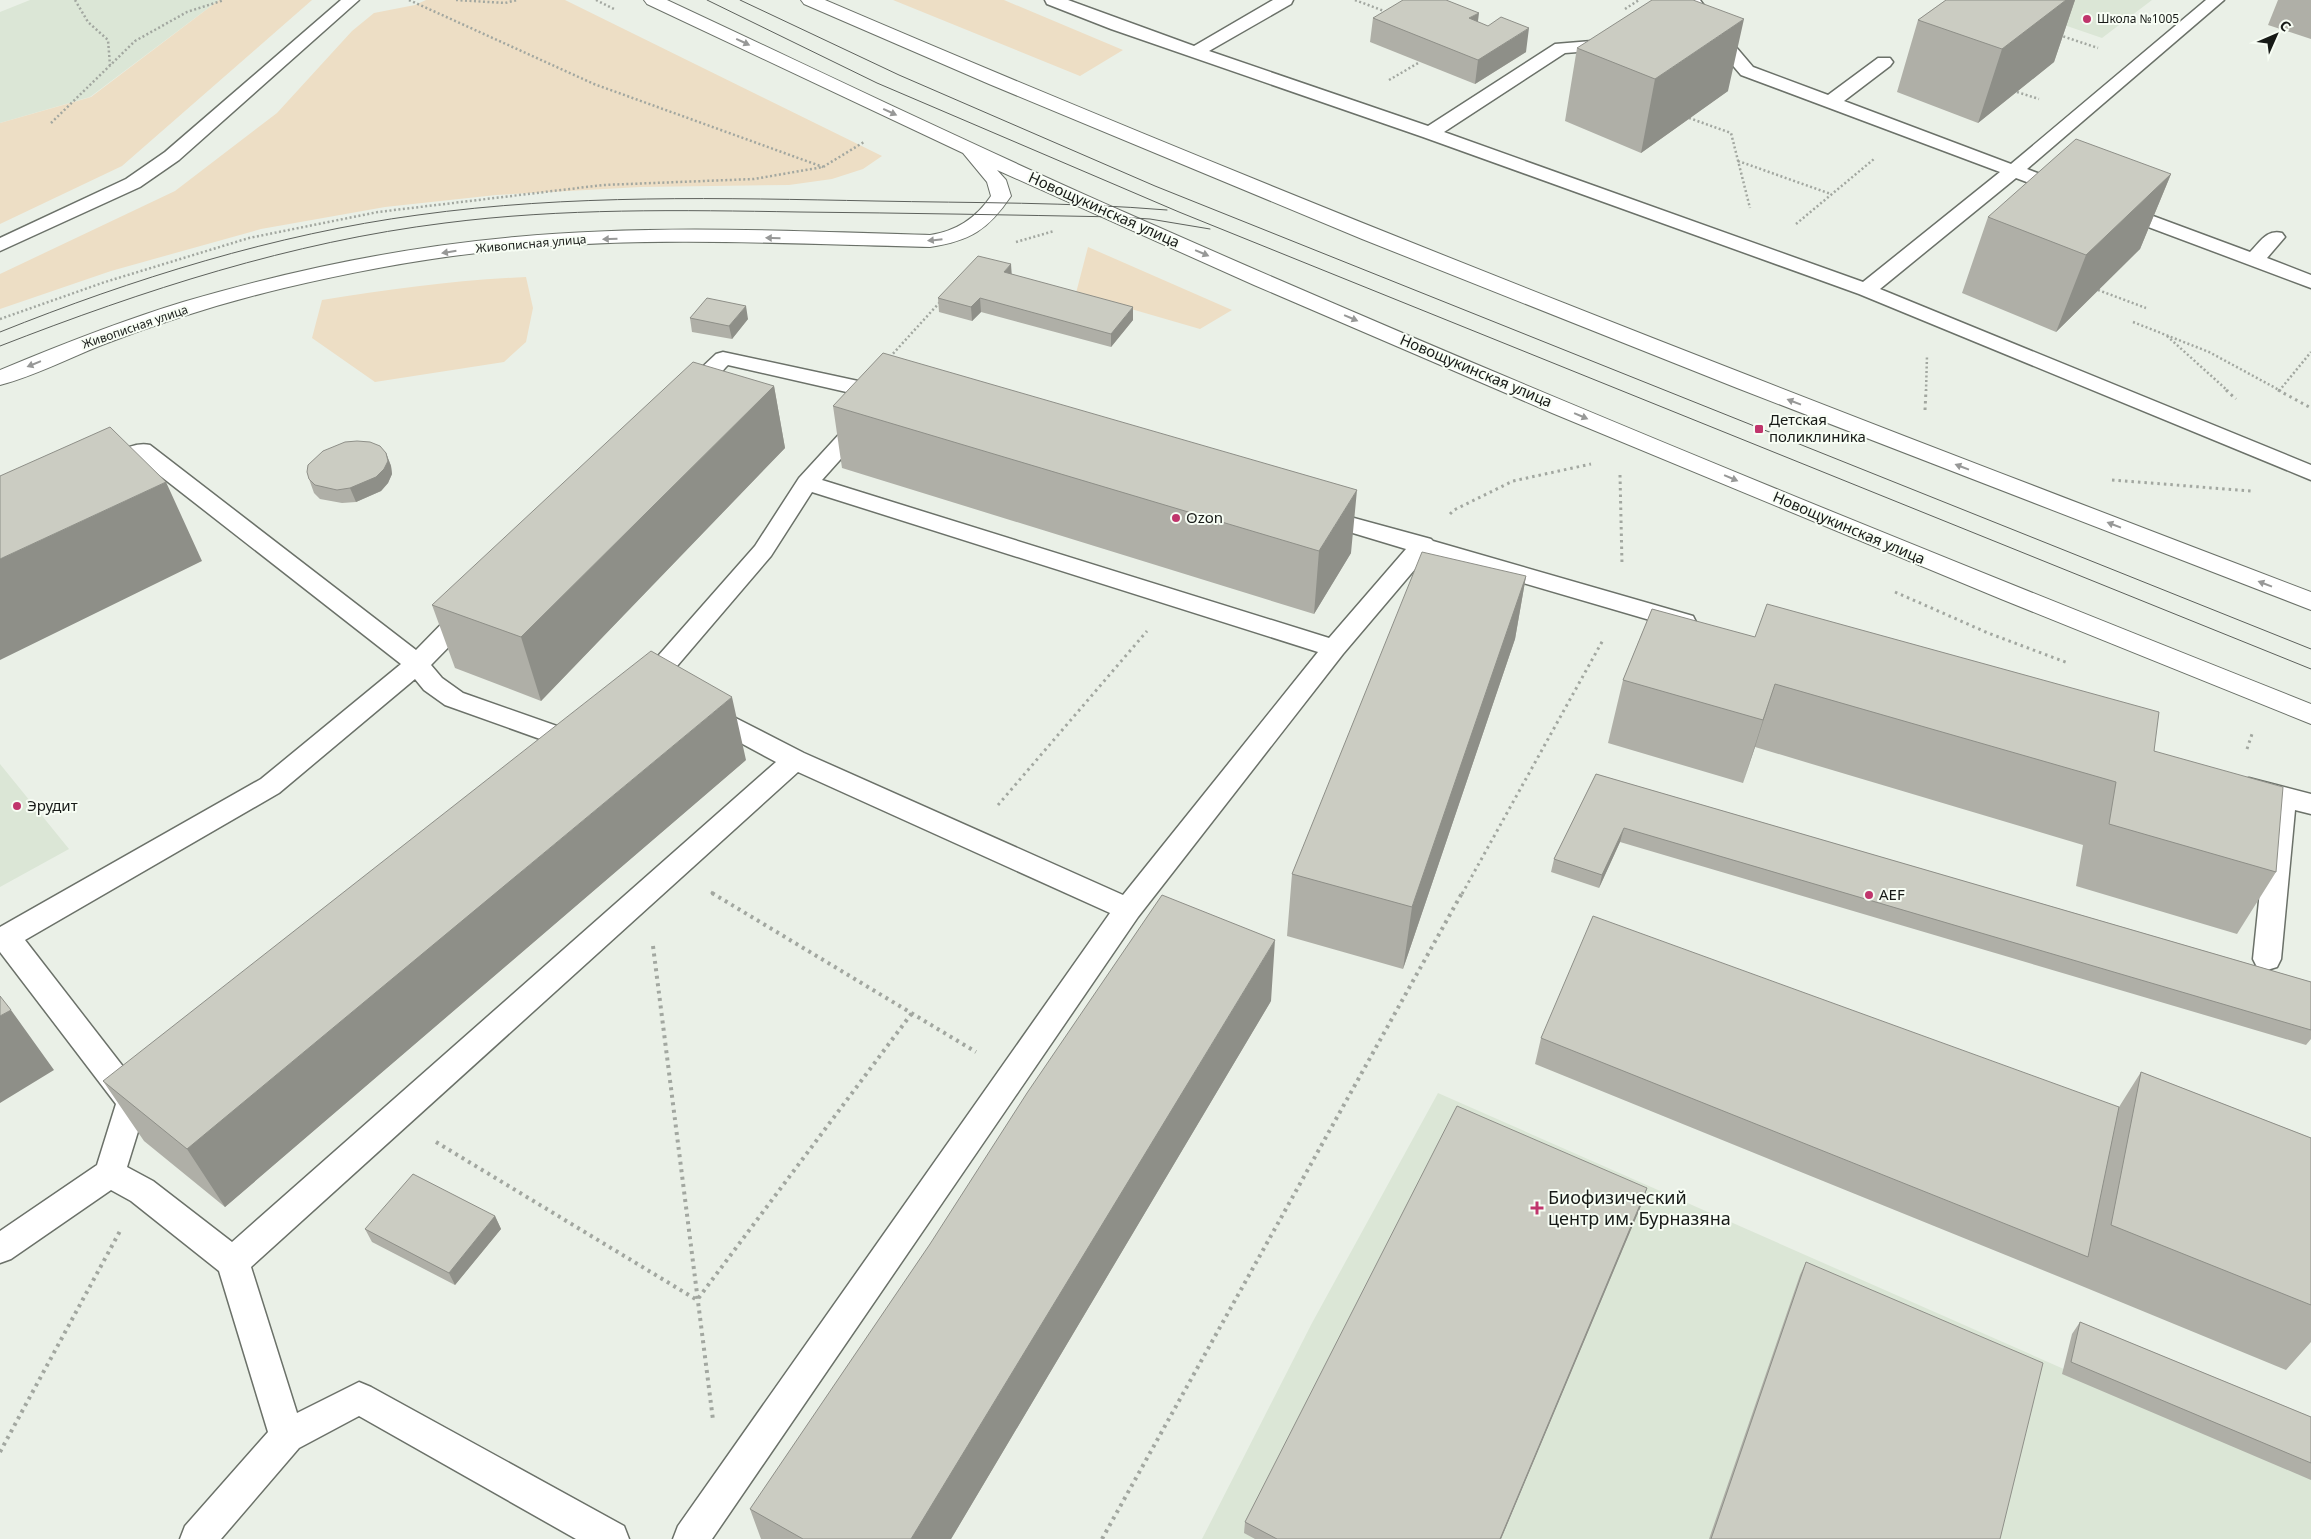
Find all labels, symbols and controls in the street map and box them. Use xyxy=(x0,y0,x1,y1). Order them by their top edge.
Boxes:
place label: Школа №1005 xyxy=(2097,10,2179,27)
north arrow xyxy=(2251,10,2301,60)
marker: Школа №1005 xyxy=(2081,13,2093,25)
text: С xyxy=(2276,16,2295,35)
one-way arrow xyxy=(736,39,750,47)
one-way arrow xyxy=(883,108,897,116)
street label: Новощукинская улица xyxy=(1026,167,1183,251)
street label: Живописная улица xyxy=(475,230,587,257)
one-way arrow xyxy=(765,234,781,242)
one-way arrow xyxy=(602,235,618,243)
one-way arrow xyxy=(927,236,943,244)
one-way arrow xyxy=(440,249,456,257)
one-way arrow xyxy=(1195,250,1209,258)
street label: Живописная улица xyxy=(80,300,190,353)
one-way arrow xyxy=(1344,315,1358,323)
street label: Новощукинская улица xyxy=(1397,329,1556,411)
one-way arrow xyxy=(26,360,41,368)
one-way arrow xyxy=(1786,398,1801,406)
place label: Детская поликлиника xyxy=(1769,409,1866,446)
one-way arrow xyxy=(1574,412,1589,420)
marker: Детская поликлиника xyxy=(1753,423,1765,435)
one-way arrow xyxy=(1954,463,1969,471)
one-way arrow xyxy=(1724,475,1738,483)
street label: Новощукинская улица xyxy=(1770,486,1929,568)
place label: Ozon xyxy=(1186,507,1223,527)
marker: Ozon xyxy=(1170,512,1182,524)
one-way arrow xyxy=(2106,521,2121,529)
one-way arrow xyxy=(2258,580,2273,587)
place label: Эрудит xyxy=(27,795,78,815)
marker: Эрудит xyxy=(11,800,23,812)
place label: AEF xyxy=(1879,884,1905,904)
marker: AEF xyxy=(1863,889,1875,901)
place label: Биофизический центр им. Бурназяна xyxy=(1548,1185,1731,1230)
marker: Биофизический центр им. Бурназяна xyxy=(1530,1201,1544,1215)

